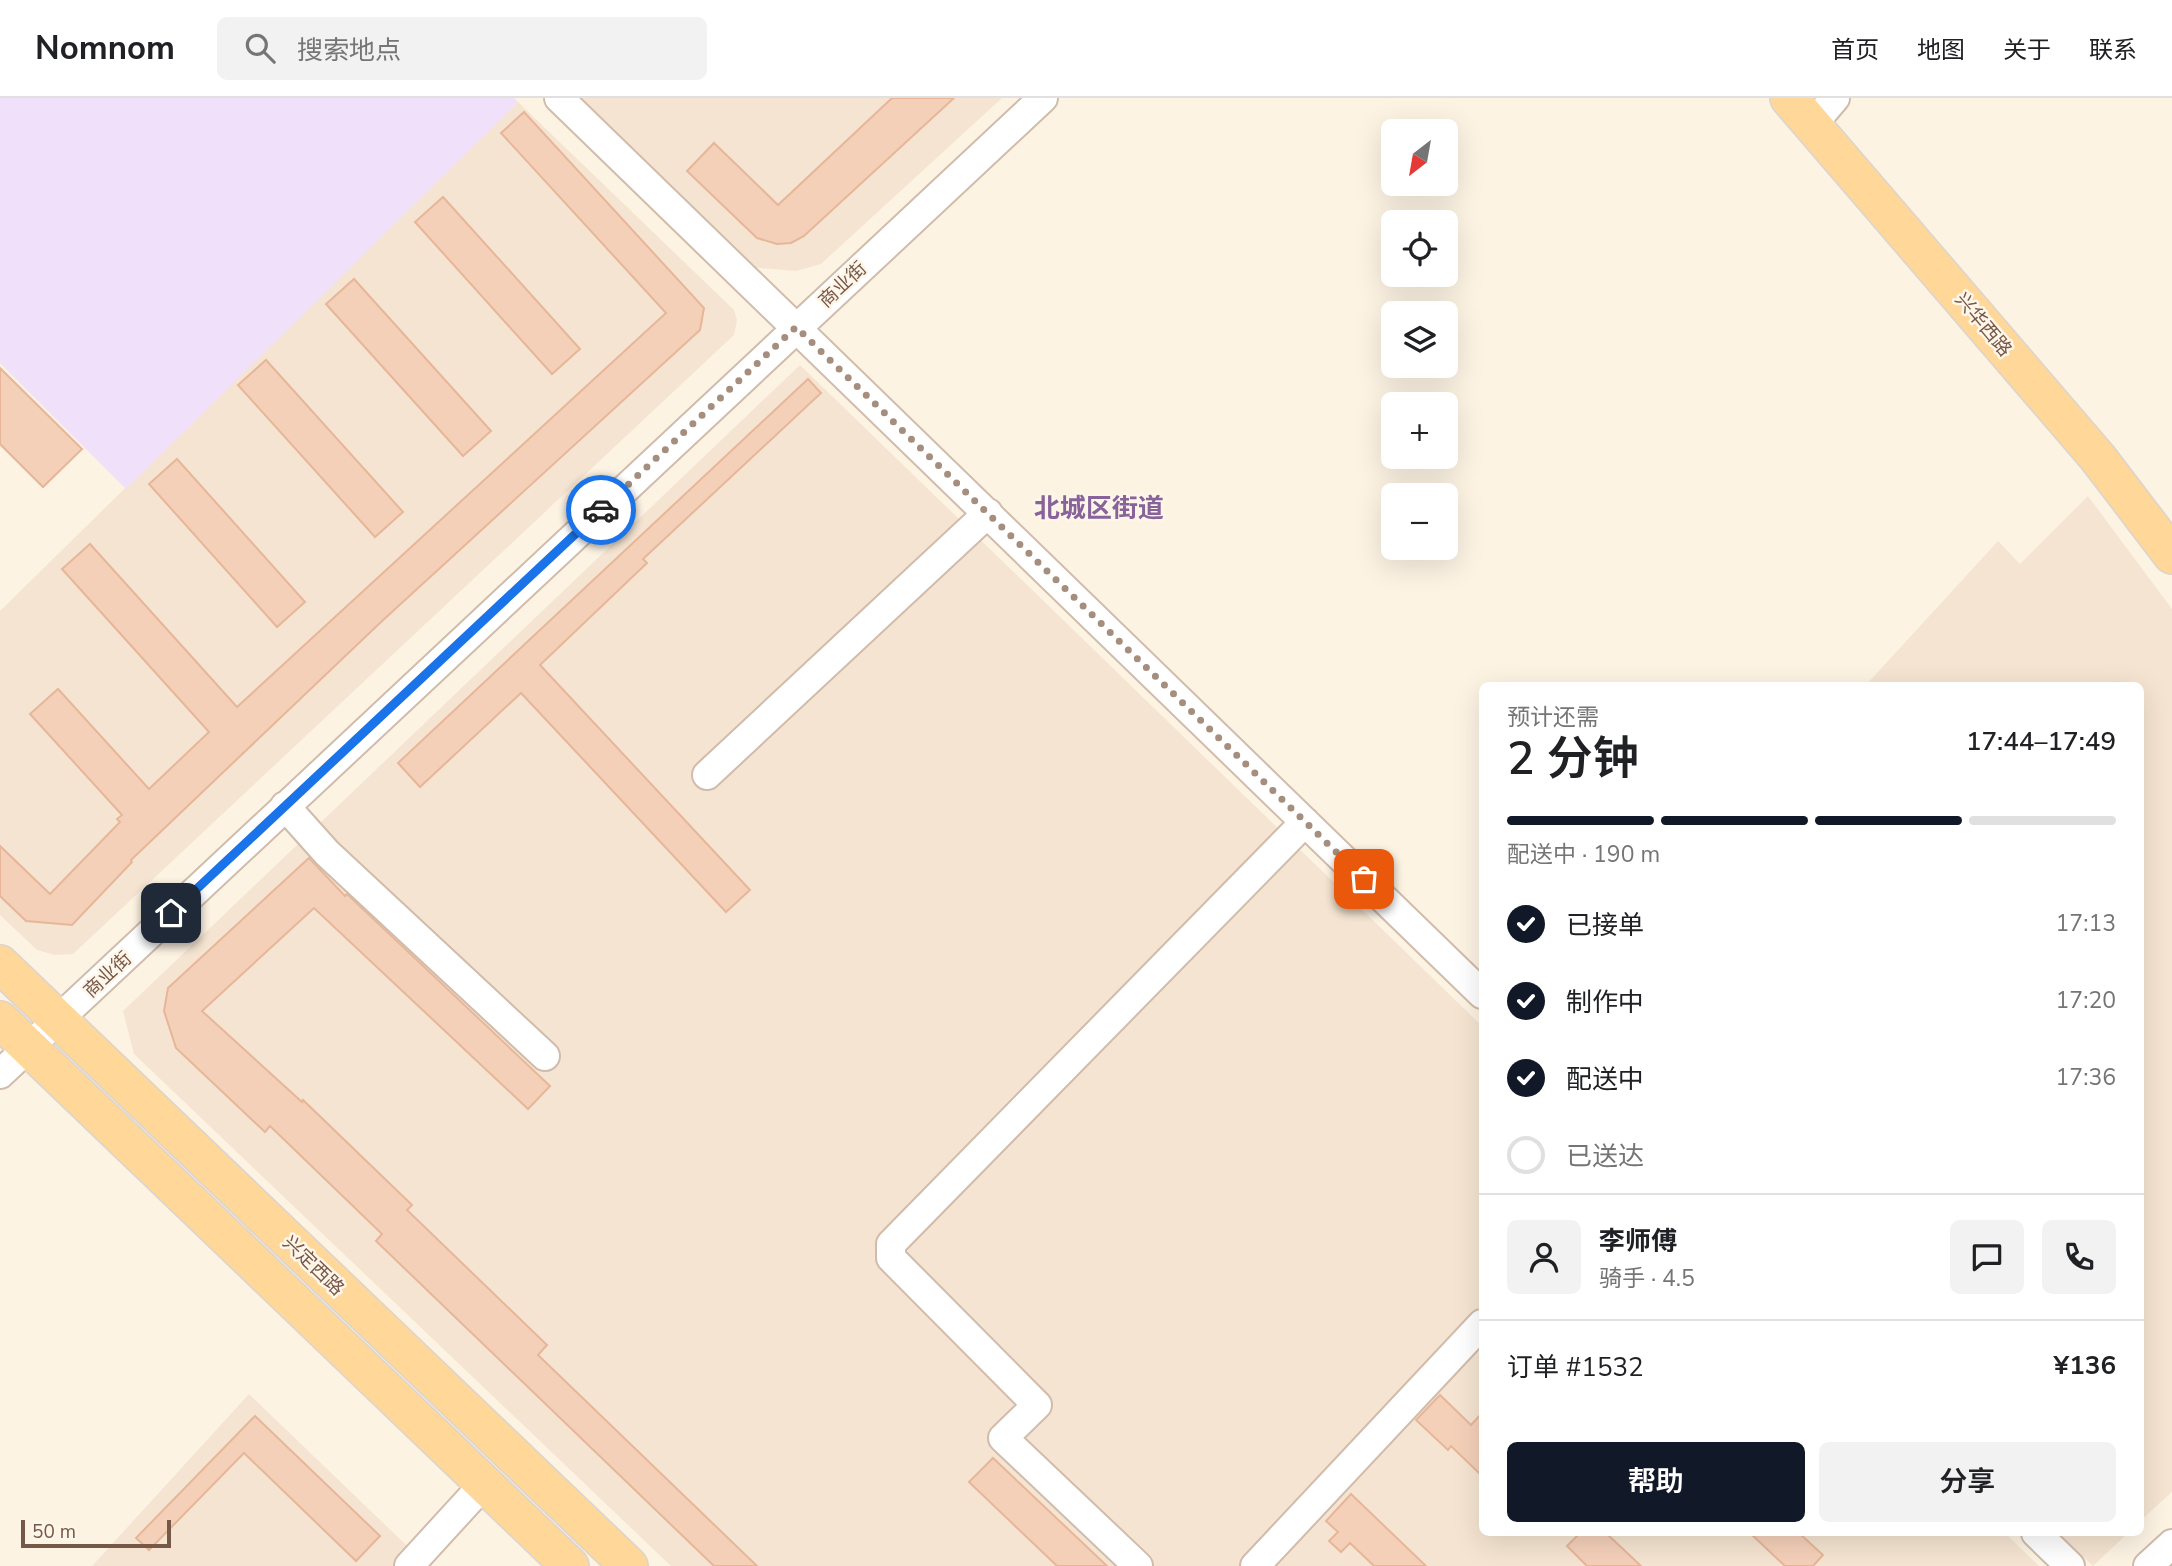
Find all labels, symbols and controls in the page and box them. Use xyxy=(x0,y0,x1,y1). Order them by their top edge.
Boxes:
search box xyxy=(217,17,707,80)
text: Nomnom xyxy=(35,26,175,71)
icon: search xyxy=(241,29,279,67)
text: 搜索地点 xyxy=(297,33,401,68)
text: 首页 xyxy=(1831,34,1879,66)
text: 地图 xyxy=(1917,34,1965,66)
text: 关于 xyxy=(2003,34,2051,66)
text: 联系 xyxy=(2089,34,2137,66)
north arrow xyxy=(1381,119,1458,196)
map controls xyxy=(1381,119,1458,560)
button: locate xyxy=(1381,210,1458,287)
street label: 商业街 xyxy=(813,256,872,314)
street label: 兴华西路 xyxy=(1949,287,2018,362)
button: layers xyxy=(1381,301,1458,378)
button: + xyxy=(1381,392,1458,469)
courier xyxy=(566,475,636,545)
button: − xyxy=(1381,483,1458,560)
icon: car xyxy=(582,491,620,529)
district label: 北城区街道 xyxy=(1034,491,1164,526)
text: 预计还需 xyxy=(1507,702,1599,733)
text: 17:44–17:49 xyxy=(1966,724,2116,759)
text: 2 分钟 xyxy=(1507,727,1639,790)
text: 配送中 · 190 m xyxy=(1507,839,1660,870)
pin xyxy=(1334,849,1394,909)
icon: bag xyxy=(1345,860,1383,898)
pin xyxy=(141,883,201,943)
icon: home xyxy=(152,894,190,932)
icon: check xyxy=(1507,905,1545,943)
text: 已接单 xyxy=(1566,908,1644,943)
text: 17:13 xyxy=(2056,908,2116,939)
street label: 商业街 xyxy=(78,946,137,1004)
icon: check xyxy=(1507,982,1545,1020)
text: 制作中 xyxy=(1566,985,1644,1020)
text: 17:20 xyxy=(2056,985,2116,1016)
icon: check xyxy=(1507,1059,1545,1097)
text: 配送中 xyxy=(1566,1062,1644,1097)
text: 17:36 xyxy=(2056,1062,2116,1093)
text: 已送达 xyxy=(1566,1139,1644,1174)
button: person xyxy=(1507,1220,1581,1294)
button: chat xyxy=(1950,1220,2024,1294)
button: phone xyxy=(2042,1220,2116,1294)
text: 李师傅 xyxy=(1599,1224,1677,1259)
street label: 兴定西路 xyxy=(277,1230,350,1301)
text: 骑手 · 4.5 xyxy=(1599,1263,1695,1294)
text: ¥136 xyxy=(2054,1348,2116,1383)
text: 订单 #1532 xyxy=(1507,1350,1644,1385)
button: 帮助 xyxy=(1507,1442,1805,1522)
button: 分享 xyxy=(1819,1442,2116,1522)
scale bar xyxy=(21,1517,172,1549)
text: 50 m xyxy=(32,1519,76,1545)

